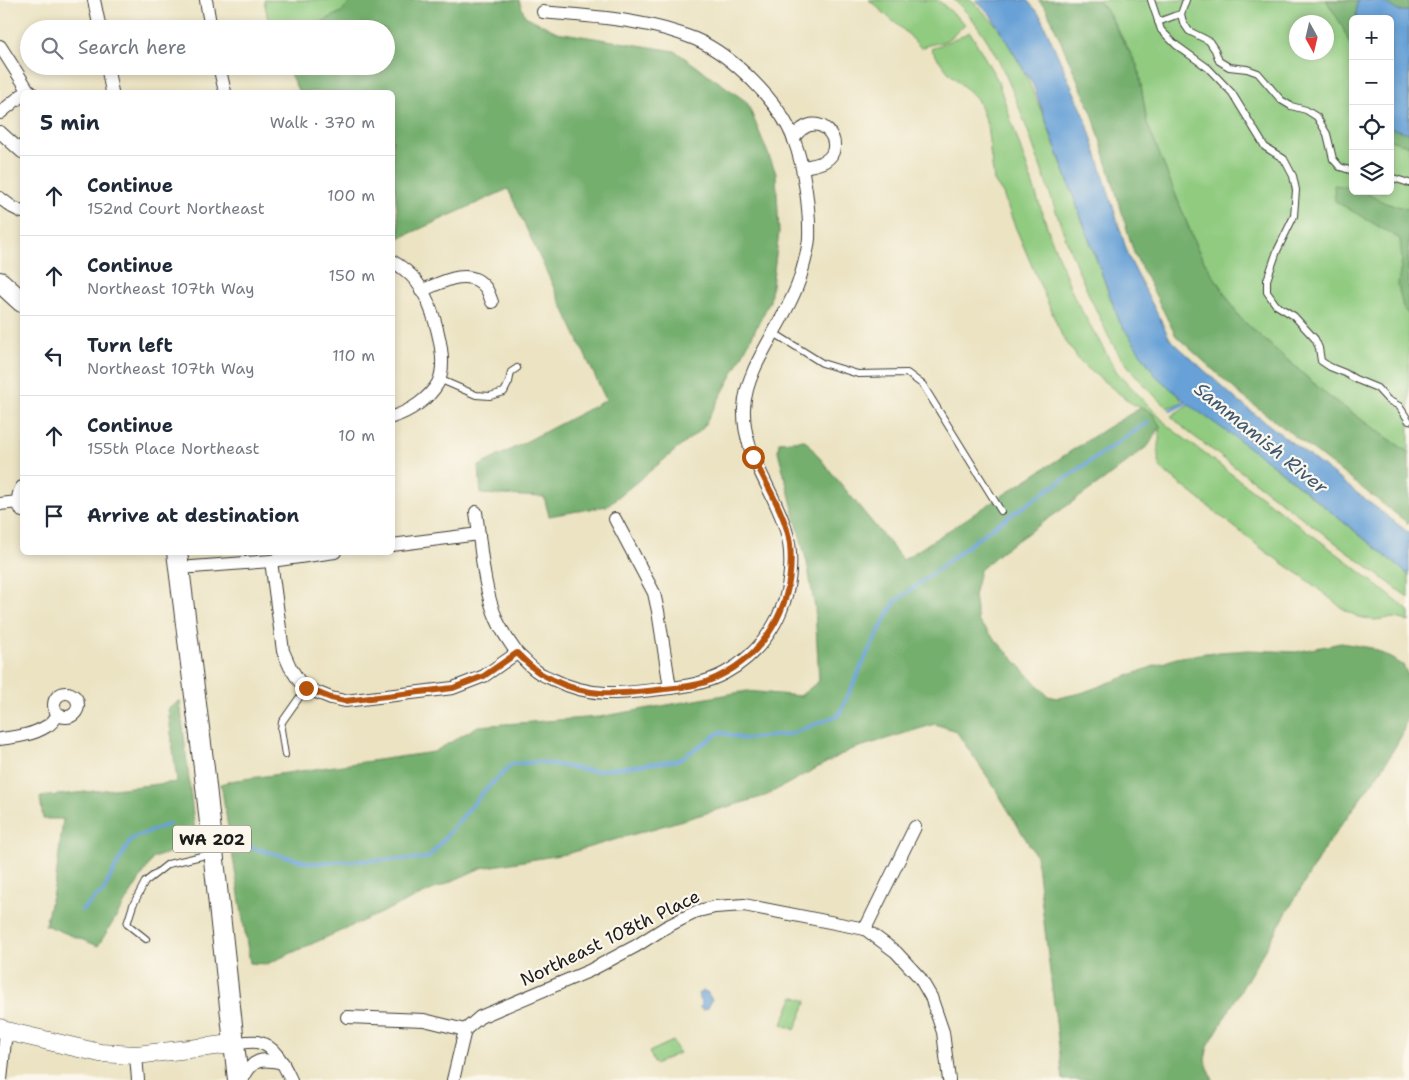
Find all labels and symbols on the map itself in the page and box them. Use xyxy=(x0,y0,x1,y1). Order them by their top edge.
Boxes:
north arrow xyxy=(1289,15,1334,60)
water label: Sammamish River xyxy=(1189,376,1334,500)
route start xyxy=(742,446,765,469)
route end xyxy=(295,677,318,700)
road number: WA 202 xyxy=(173,826,251,852)
street label: Northeast 108th Place xyxy=(516,884,704,992)

